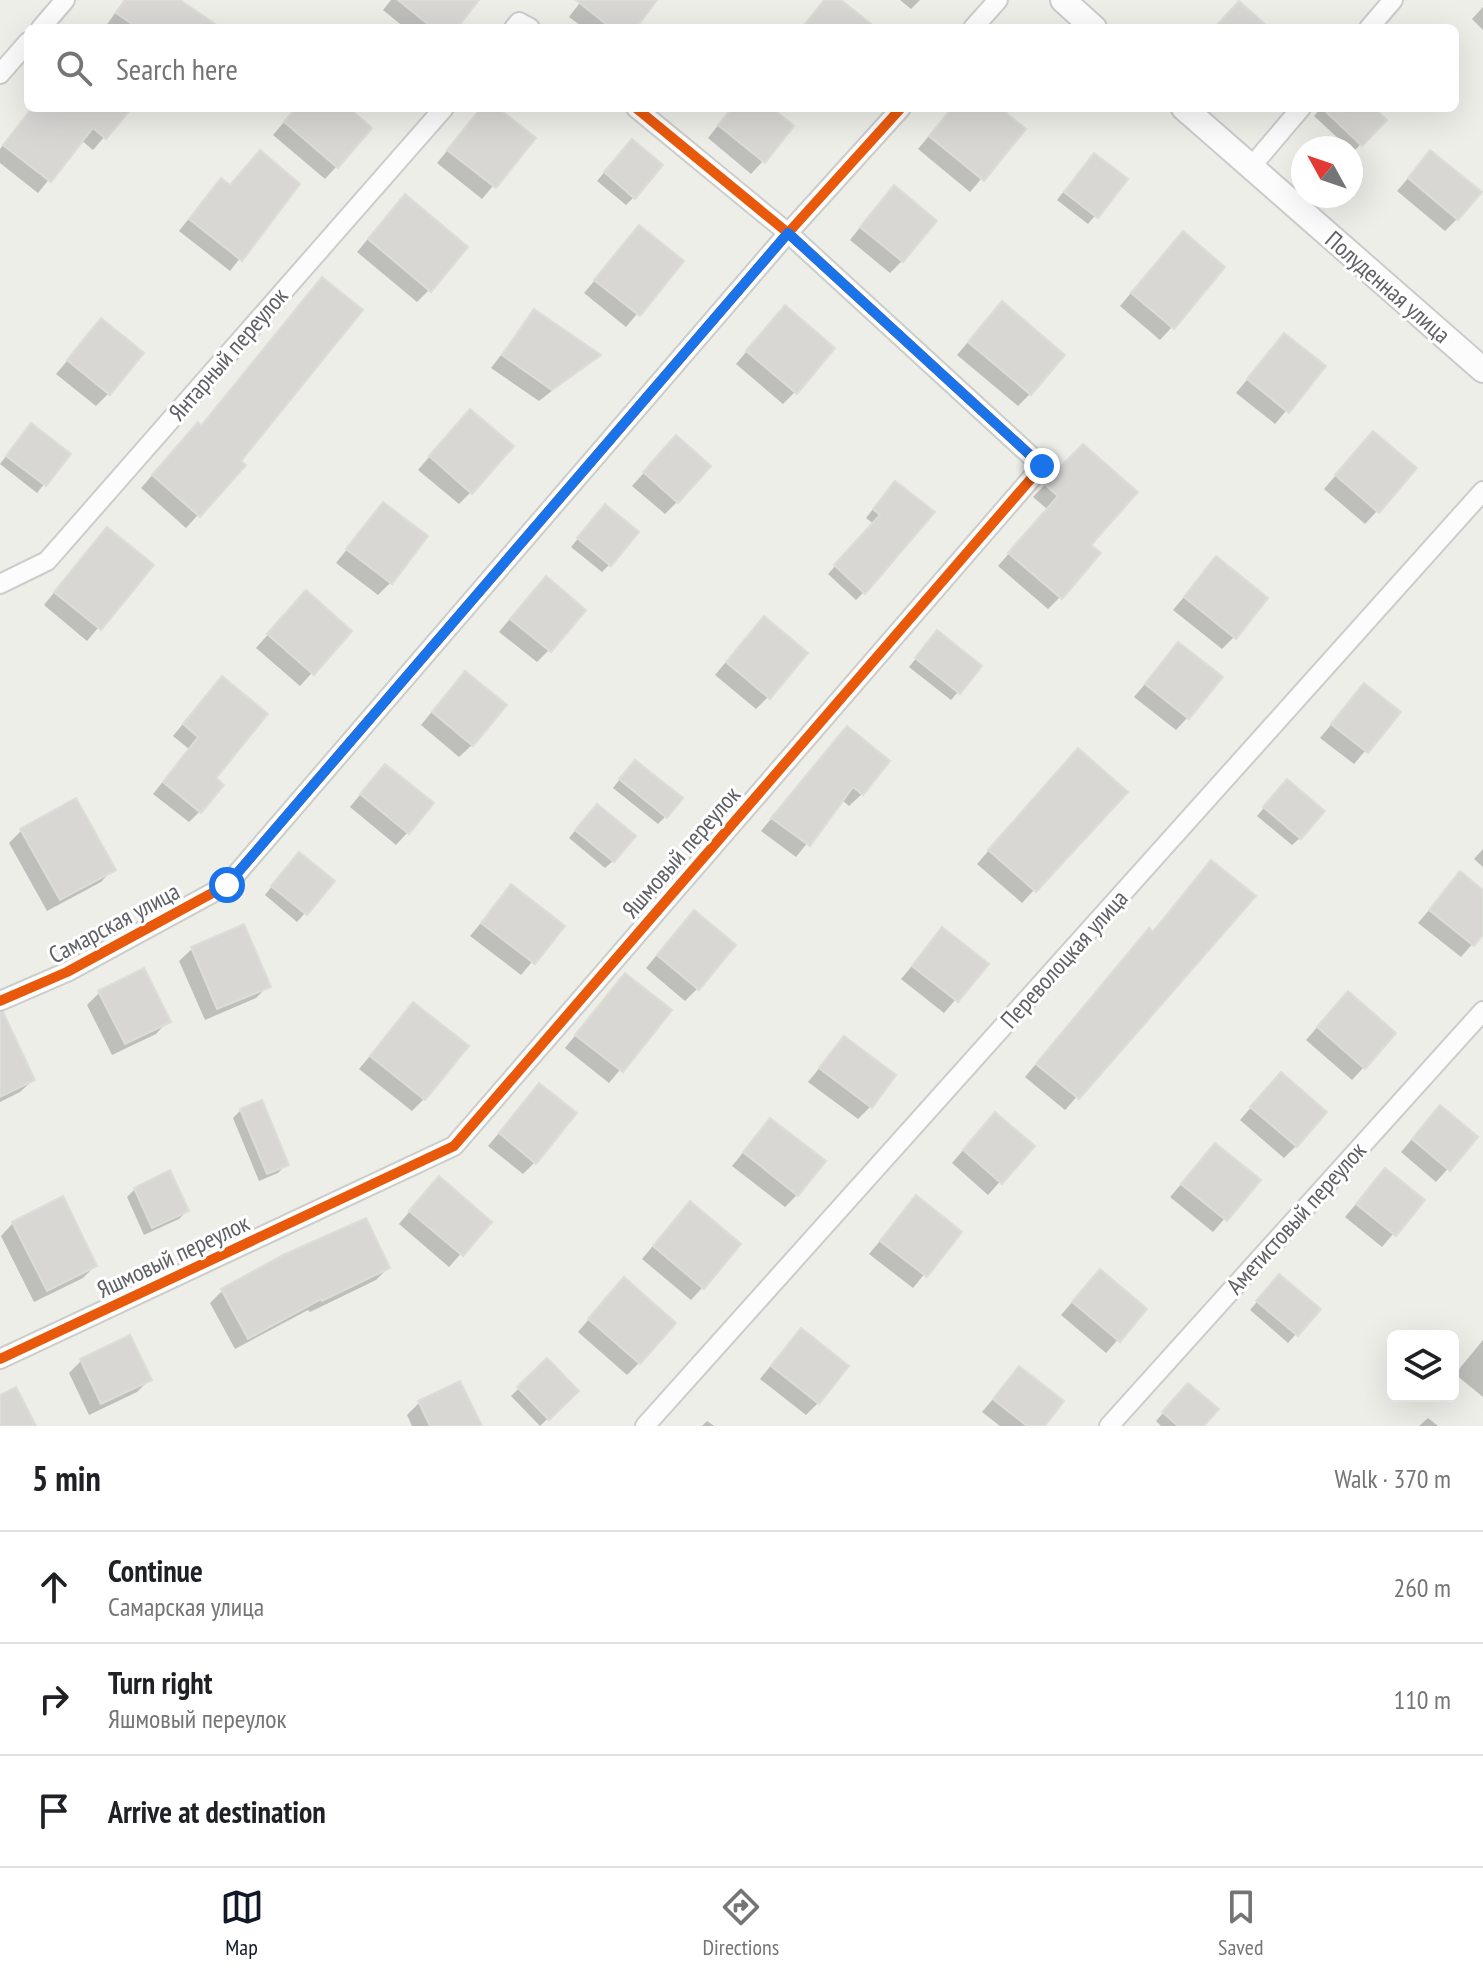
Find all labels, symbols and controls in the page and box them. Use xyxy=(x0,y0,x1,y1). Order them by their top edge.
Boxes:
search box xyxy=(24,24,1459,112)
icon: search xyxy=(52,46,96,90)
text: Search here xyxy=(116,49,238,88)
north arrow xyxy=(1291,136,1363,208)
street label: Полуденная улица xyxy=(1319,224,1457,350)
street label: Янтарный переулок xyxy=(162,280,295,427)
route end xyxy=(1024,448,1060,484)
street label: Яшмовый переулок xyxy=(615,779,747,924)
route start xyxy=(209,867,245,903)
street label: Самарская улица xyxy=(43,875,185,971)
street label: Переволоцкая улица xyxy=(994,883,1134,1035)
street label: Аметистовый переулок xyxy=(1219,1135,1373,1301)
street label: Яшмовый переулок xyxy=(92,1207,255,1305)
map controls xyxy=(1387,1330,1459,1402)
button: layers xyxy=(1387,1330,1459,1402)
text: 5 min xyxy=(32,1456,101,1500)
text: Walk · 370 m xyxy=(1334,1462,1451,1495)
text: Continue xyxy=(108,1551,203,1590)
icon: ahead xyxy=(32,1565,76,1609)
text: 260 m xyxy=(1393,1571,1451,1604)
text: Самарская улица xyxy=(108,1590,264,1623)
text: Turn right xyxy=(108,1663,212,1702)
icon: right xyxy=(32,1677,76,1721)
text: 110 m xyxy=(1393,1683,1451,1716)
text: Яшмовый переулок xyxy=(108,1702,287,1735)
icon: arrive xyxy=(32,1789,76,1833)
text: Arrive at destination xyxy=(108,1792,326,1831)
tab: Map xyxy=(220,1885,264,1961)
tab: Directions xyxy=(703,1885,779,1961)
tab: Saved xyxy=(1218,1885,1263,1961)

